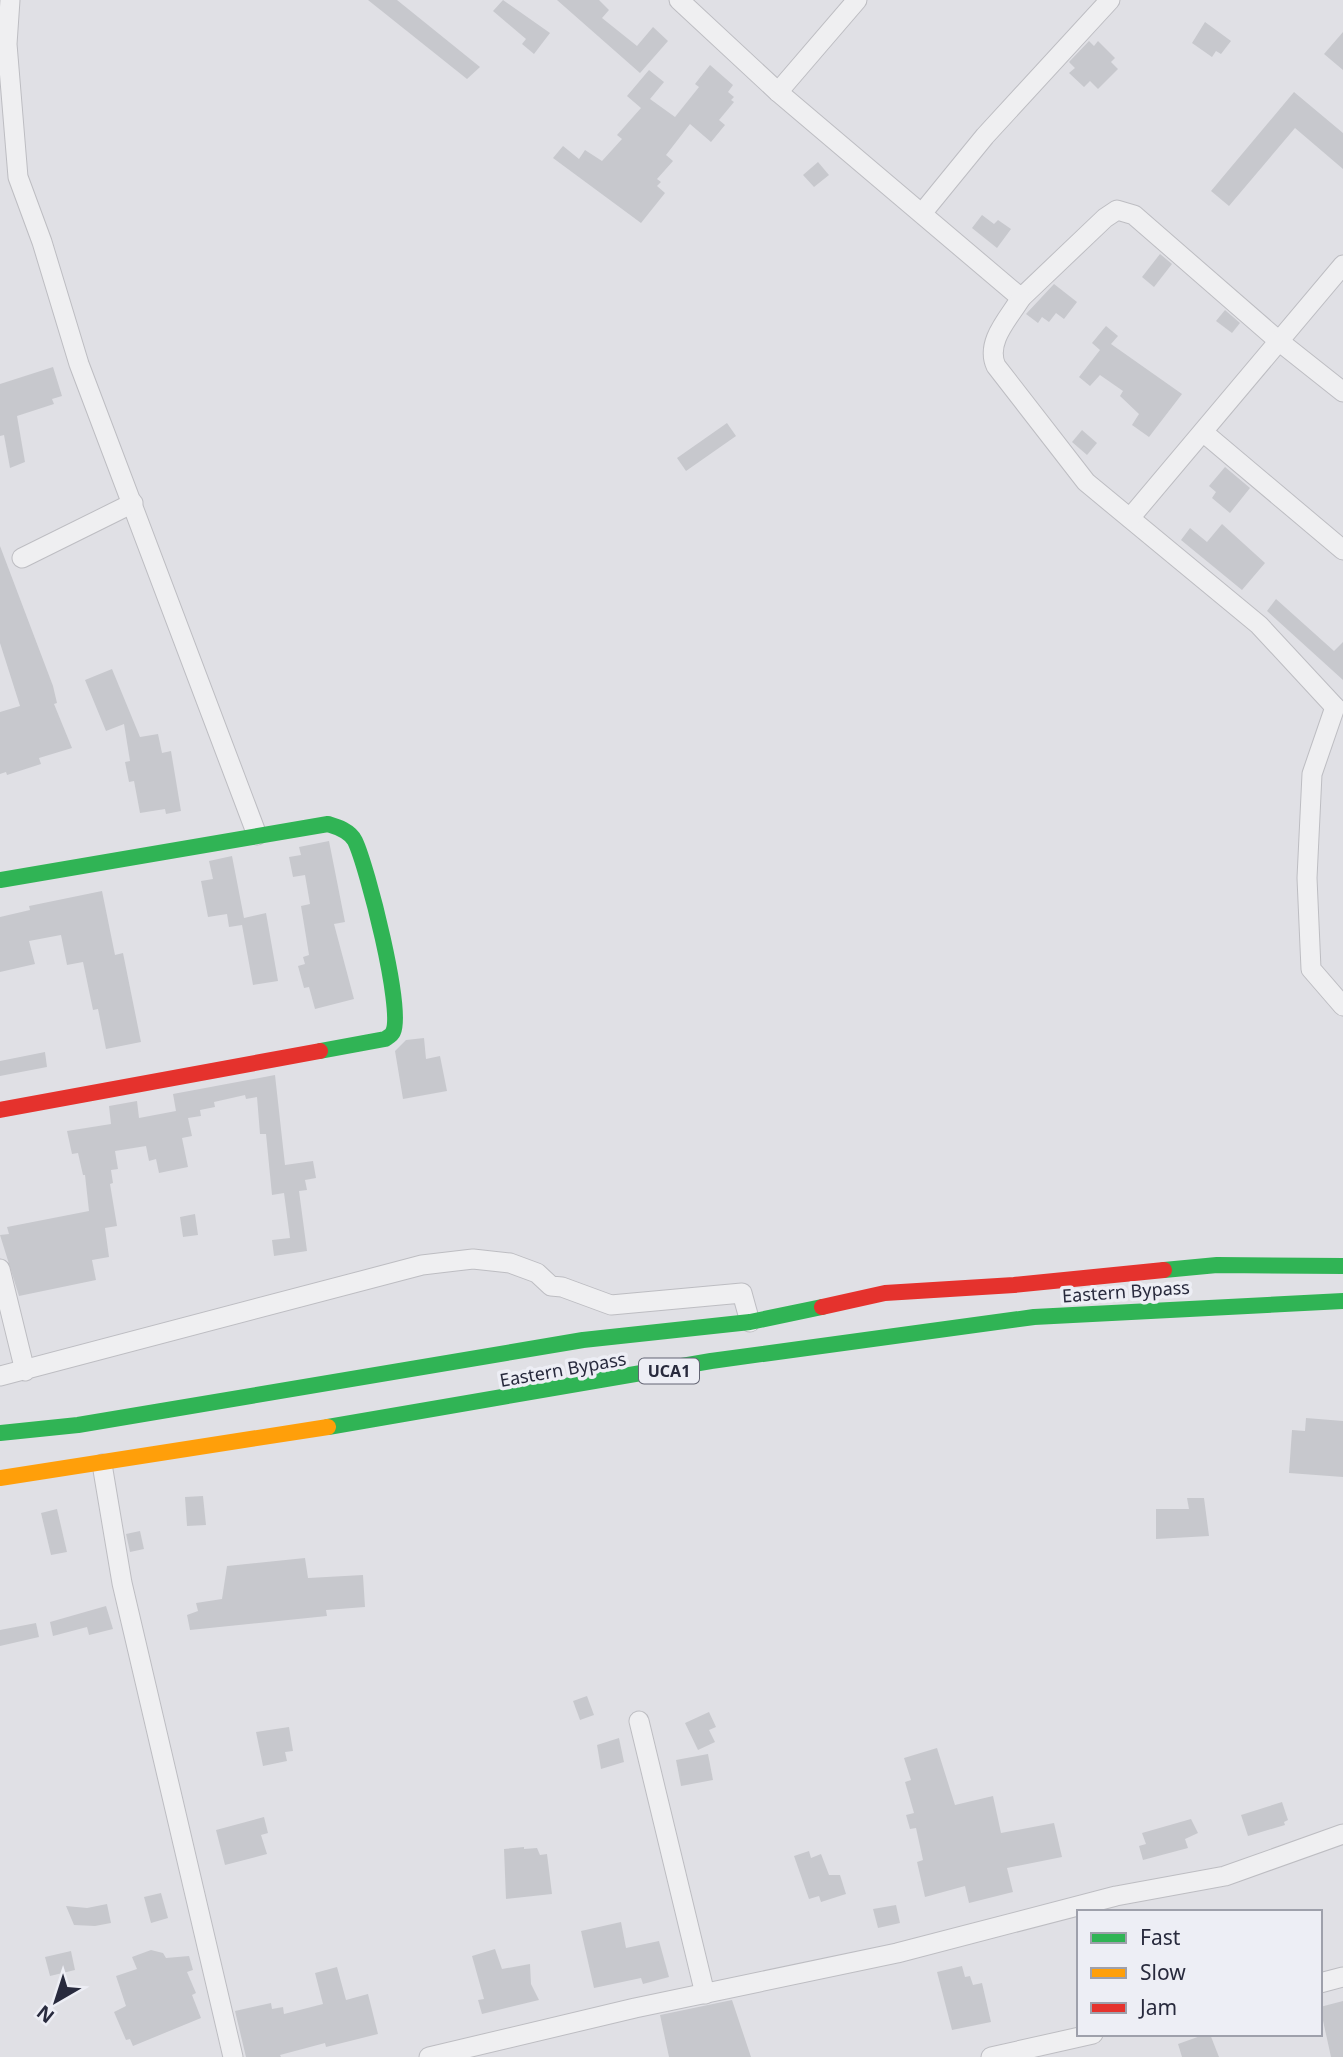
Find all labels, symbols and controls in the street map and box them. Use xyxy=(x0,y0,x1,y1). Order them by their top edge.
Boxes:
street label: Eastern Bypass xyxy=(1061,1275,1191,1307)
street label: Eastern Bypass xyxy=(498,1346,628,1392)
road number: UCA1 xyxy=(639,1358,699,1384)
legend xyxy=(1077,1910,1322,2036)
text: Fast xyxy=(1140,1923,1181,1951)
text: Slow xyxy=(1140,1958,1186,1986)
north arrow xyxy=(21,1966,91,2036)
text: Jam xyxy=(1138,1993,1177,2021)
text: N xyxy=(31,1999,59,2029)

